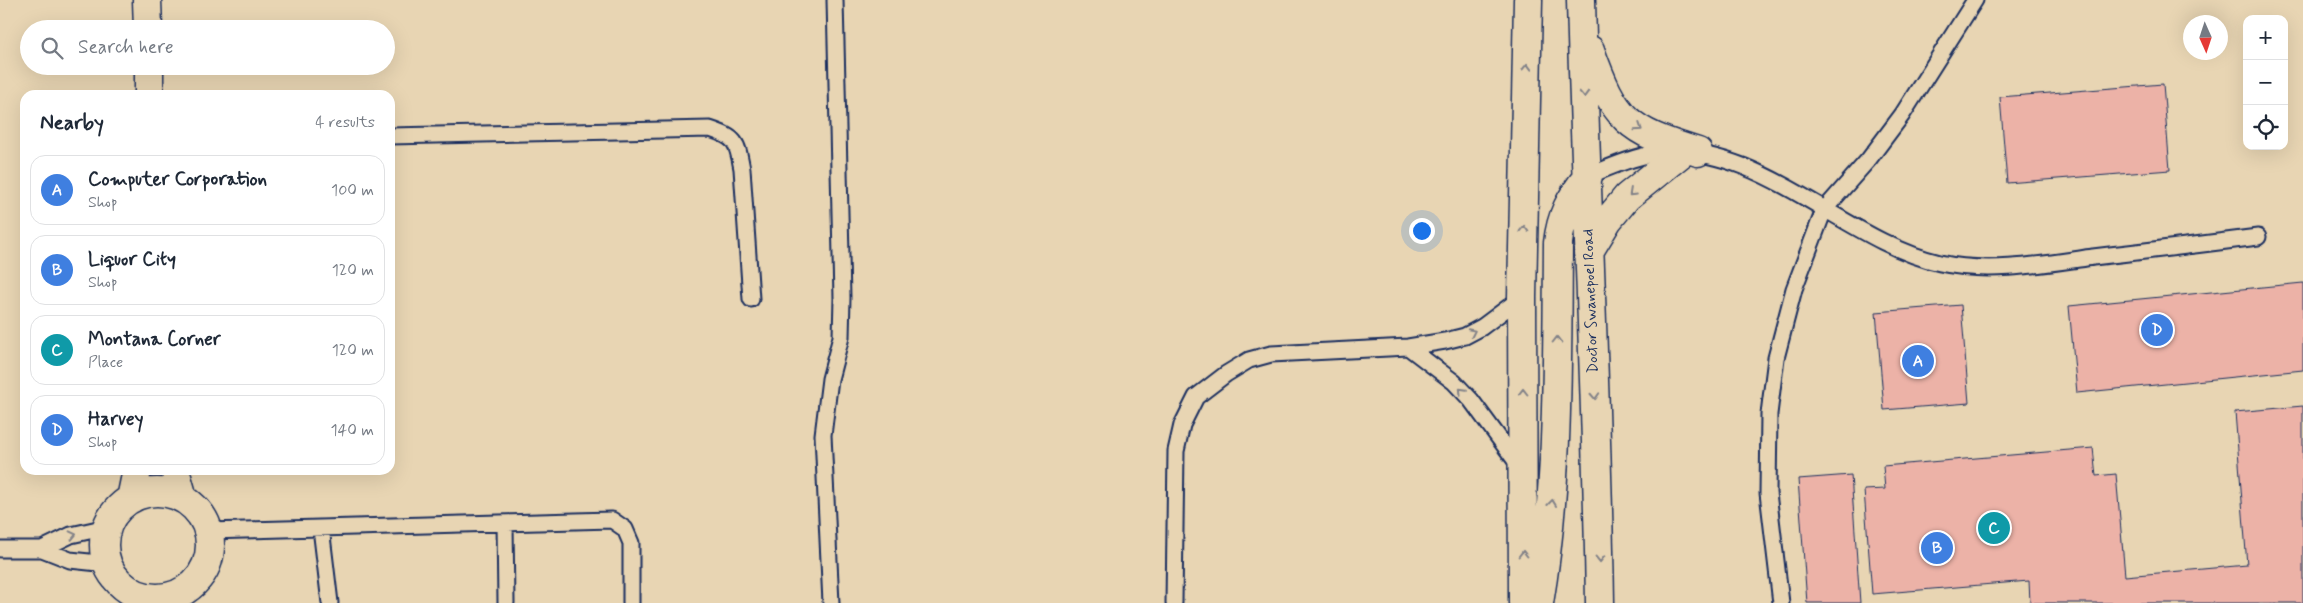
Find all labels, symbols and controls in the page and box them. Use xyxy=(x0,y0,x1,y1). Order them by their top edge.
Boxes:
north arrow xyxy=(2183,15,2228,60)
map controls xyxy=(2243,15,2288,150)
button: + xyxy=(2243,15,2288,60)
search box xyxy=(20,20,395,75)
icon: search xyxy=(38,34,66,62)
text: Search here xyxy=(78,35,174,60)
button: − xyxy=(2243,60,2288,105)
one-way arrow xyxy=(1521,63,1532,71)
one-way arrow xyxy=(1579,90,1590,98)
button: locate xyxy=(2243,105,2288,150)
text: Nearby xyxy=(40,109,104,137)
text: 4 results xyxy=(315,112,375,133)
one-way arrow xyxy=(1633,122,1642,132)
text: Computer Corporation xyxy=(88,167,267,192)
text: A xyxy=(52,180,62,201)
text: 100 m xyxy=(331,180,374,201)
one-way arrow xyxy=(1629,187,1638,196)
text: Shop xyxy=(88,192,117,213)
your location xyxy=(1409,218,1435,244)
one-way arrow xyxy=(1518,225,1529,233)
street label: Doctor Swanepoel Road xyxy=(1578,228,1604,374)
text: Liquor City xyxy=(88,247,176,272)
text: B xyxy=(52,260,62,281)
text: 120 m xyxy=(332,260,374,281)
text: Shop xyxy=(88,272,117,293)
pin: D xyxy=(2141,311,2173,349)
text: Montana Corner xyxy=(88,327,221,352)
one-way arrow xyxy=(1467,328,1476,338)
one-way arrow xyxy=(1552,336,1562,344)
text: C xyxy=(51,340,63,361)
text: 120 m xyxy=(332,340,374,361)
pin: A xyxy=(1902,342,1934,380)
text: Place xyxy=(88,352,123,373)
one-way arrow xyxy=(1459,387,1468,396)
one-way arrow xyxy=(1518,388,1528,396)
one-way arrow xyxy=(1590,392,1600,400)
text: Harvey xyxy=(88,407,144,432)
text: D xyxy=(51,420,63,441)
text: 140 m xyxy=(330,420,374,441)
text: Shop xyxy=(88,432,117,453)
one-way arrow xyxy=(1546,498,1557,506)
pin: C xyxy=(1978,509,2010,547)
pin: B xyxy=(1921,529,1953,567)
one-way arrow xyxy=(69,530,78,541)
one-way arrow xyxy=(1518,550,1528,558)
one-way arrow xyxy=(1595,555,1605,563)

